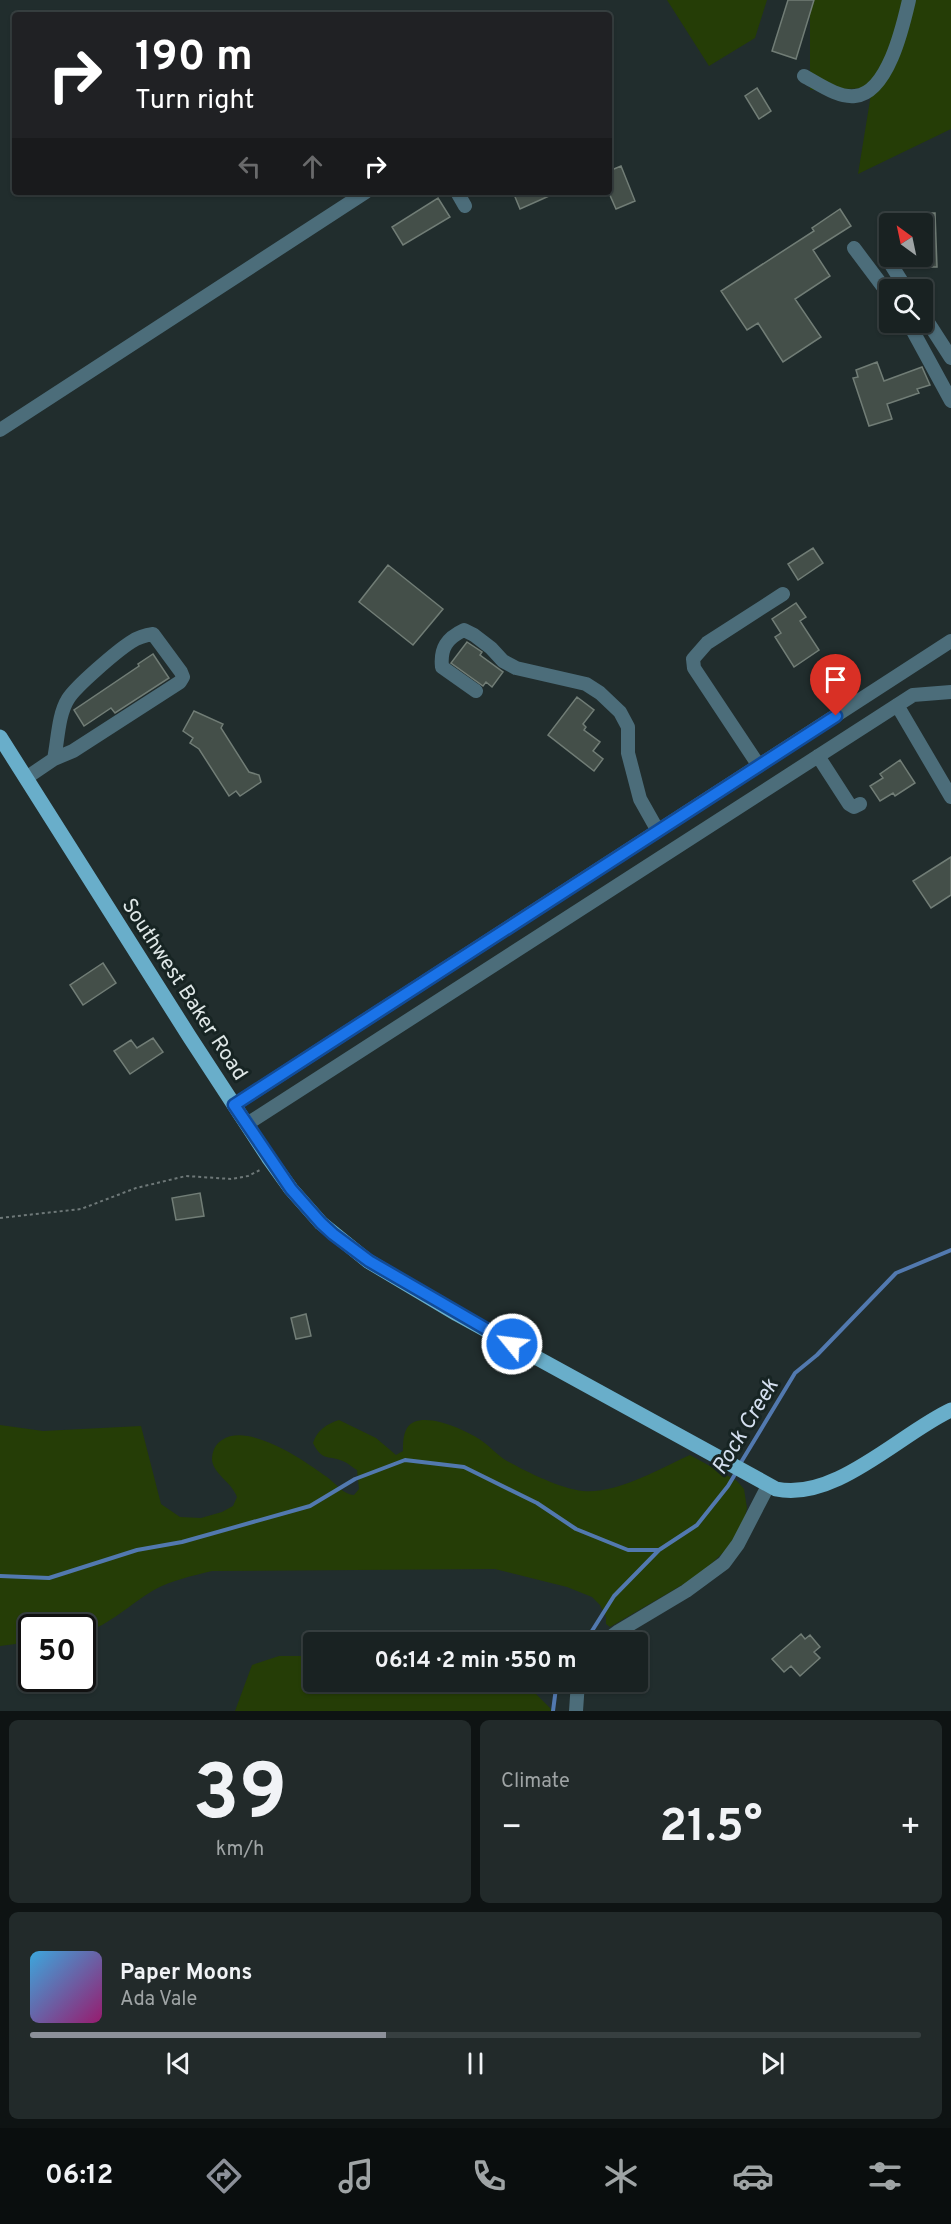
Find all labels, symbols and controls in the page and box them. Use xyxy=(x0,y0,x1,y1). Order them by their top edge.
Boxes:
text: 190 m xyxy=(135,32,253,85)
icon: right xyxy=(36,36,114,114)
text: Turn right xyxy=(135,84,254,118)
icon: left xyxy=(233,150,266,183)
icon: ahead xyxy=(296,150,329,183)
icon: right xyxy=(359,150,392,183)
north arrow xyxy=(879,213,933,267)
map controls xyxy=(879,213,933,333)
button: search xyxy=(879,279,933,333)
pin xyxy=(810,654,861,716)
icon: arrive xyxy=(819,663,852,696)
street label: Southwest Baker Road xyxy=(115,894,253,1086)
position arrow xyxy=(480,1312,544,1376)
water label: Rock Creek xyxy=(707,1374,786,1480)
speed limit sign: 50 xyxy=(18,1614,96,1692)
text: 06:14 · 2 min · 550 m xyxy=(375,1648,576,1675)
text: 39 xyxy=(193,1748,287,1847)
text: Climate xyxy=(501,1769,570,1795)
text: 21.5° xyxy=(660,1800,762,1857)
text: − xyxy=(501,1808,522,1850)
text: + xyxy=(900,1808,921,1850)
text: km/h xyxy=(216,1837,264,1863)
text: Paper Moons xyxy=(120,1960,252,1987)
text: Ada Vale xyxy=(120,1987,197,2013)
icon: previous xyxy=(162,2047,195,2080)
icon: pause xyxy=(459,2047,492,2080)
icon: next xyxy=(756,2047,789,2080)
icon: directions xyxy=(203,2155,245,2197)
icon: music xyxy=(335,2155,377,2197)
icon: phone xyxy=(468,2155,510,2197)
icon: climate xyxy=(600,2155,642,2197)
icon: car xyxy=(732,2155,774,2197)
icon: filters xyxy=(864,2155,906,2197)
text: 06:12 xyxy=(45,2159,113,2193)

